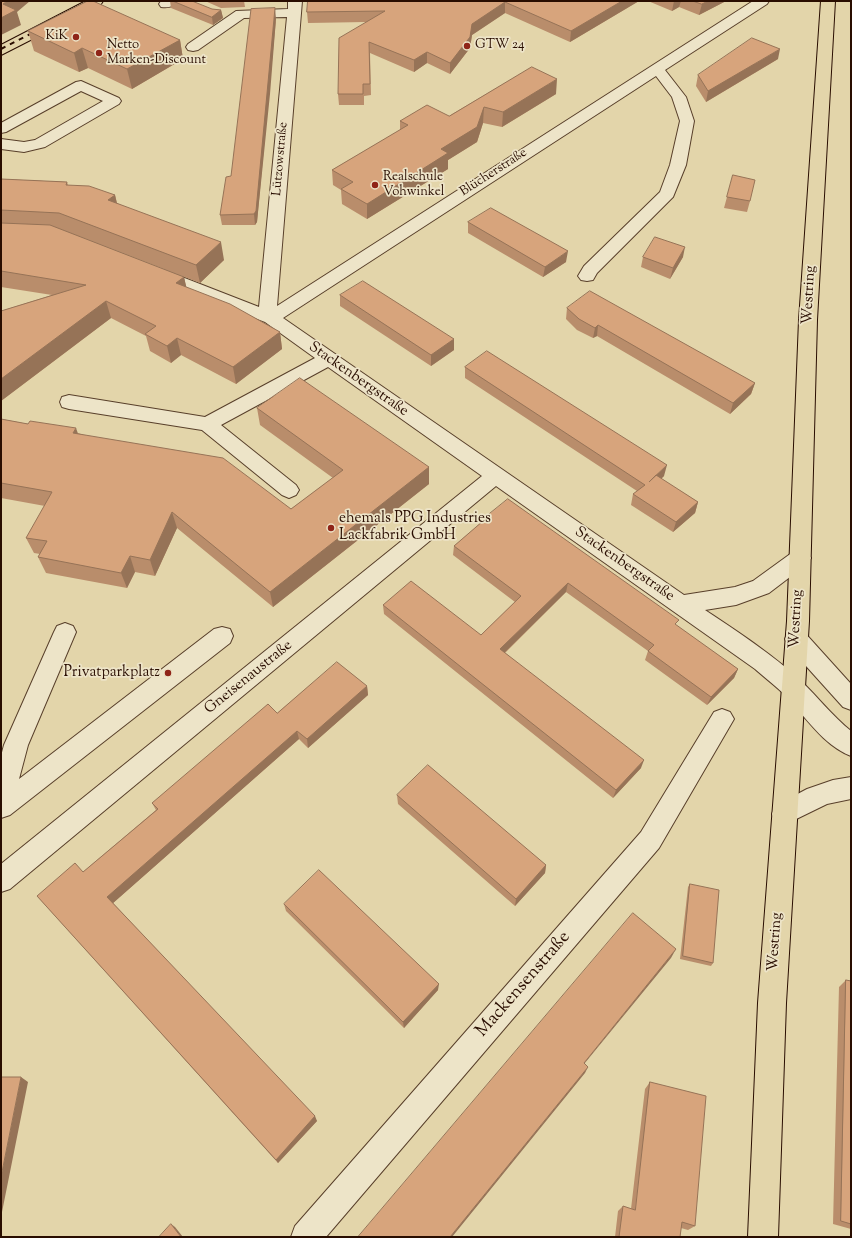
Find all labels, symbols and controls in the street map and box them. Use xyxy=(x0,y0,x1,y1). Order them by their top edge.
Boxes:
place label: KiK xyxy=(45,29,68,45)
marker: KiK xyxy=(71,32,81,42)
place label: Netto Marken-Discount xyxy=(107,38,206,69)
place label: GTW 24 xyxy=(475,38,525,54)
marker: GTW 24 xyxy=(462,41,472,51)
marker: Netto Marken-Discount xyxy=(94,48,104,58)
street label: Lützowstraße xyxy=(270,121,292,197)
street label: Blücherstraße xyxy=(458,146,530,200)
place label: Realschule Vohwinkel xyxy=(383,170,444,201)
marker: Realschule Vohwinkel xyxy=(370,180,380,190)
street label: Westring xyxy=(799,265,821,325)
street label: Stackenbergstraße xyxy=(305,339,411,421)
place label: ehemals PPG Industries Lackfabrik GmbH xyxy=(339,510,491,545)
marker: ehemals PPG Industries Lackfabrik GmbH xyxy=(326,523,336,533)
street label: Stackenbergstraße xyxy=(571,524,677,606)
street label: Westring xyxy=(786,589,808,649)
street label: Gneisenaustraße xyxy=(201,637,297,719)
place label: Privatparkplatz xyxy=(64,664,160,682)
marker: Privatparkplatz xyxy=(163,668,173,678)
street label: Westring xyxy=(765,912,787,972)
street label: Mackensenstraße xyxy=(472,928,576,1042)

